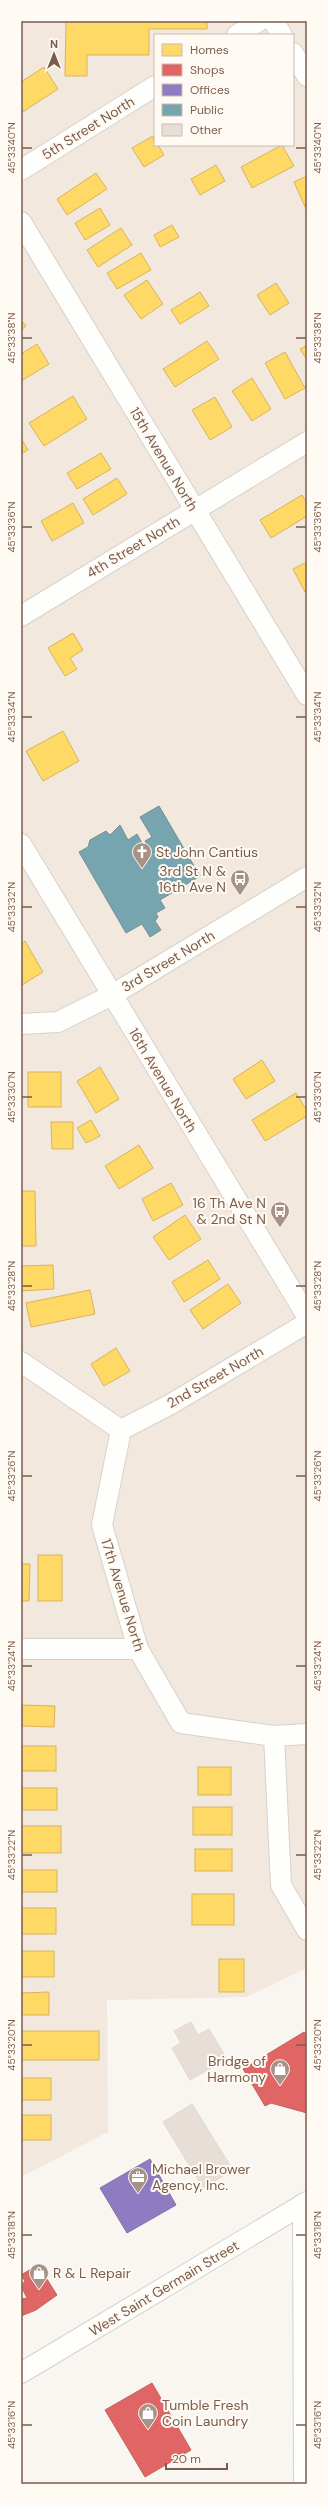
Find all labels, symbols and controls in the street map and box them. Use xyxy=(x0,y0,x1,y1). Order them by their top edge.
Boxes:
north arrow xyxy=(34,34,74,74)
legend xyxy=(154,34,294,146)
text: N xyxy=(50,37,58,51)
text: Homes xyxy=(190,42,229,58)
text: Shops xyxy=(190,62,225,78)
text: Offices xyxy=(190,82,230,98)
street label: 5th Street North xyxy=(38,92,138,164)
text: Public xyxy=(190,102,224,118)
text: 45°33'40"N xyxy=(5,122,18,174)
text: Other xyxy=(190,122,223,138)
text: 45°33'40"N xyxy=(311,122,324,174)
text: 45°33'38"N xyxy=(5,313,18,363)
text: 45°33'38"N xyxy=(311,313,324,363)
street label: 15th Avenue North xyxy=(126,404,202,514)
text: 45°33'36"N xyxy=(5,501,18,553)
text: 45°33'36"N xyxy=(311,501,324,553)
street label: 4th Street North xyxy=(83,512,183,582)
text: 45°33'34"N xyxy=(5,692,18,742)
text: 45°33'34"N xyxy=(311,692,324,742)
church icon: St John Cantius xyxy=(131,841,153,869)
place label: St John Cantius xyxy=(156,843,258,861)
place label: 3rd St N & 16th Ave N xyxy=(159,862,226,896)
bus stop icon: 3rd St N & 16th Ave N xyxy=(229,868,251,896)
text: 45°33'32"N xyxy=(5,882,18,932)
text: 45°33'32"N xyxy=(311,882,324,932)
street label: 3rd Street North xyxy=(118,926,218,996)
street label: 16th Avenue North xyxy=(125,1025,201,1135)
text: 45°33'30"N xyxy=(5,1071,18,1123)
text: 45°33'30"N xyxy=(311,1071,324,1123)
place label: 16 Th Ave N & 2nd St N xyxy=(193,1194,266,1228)
bus stop icon: 16 Th Ave N & 2nd St N xyxy=(269,1200,291,1228)
text: 45°33'28"N xyxy=(5,1261,18,1311)
text: 45°33'28"N xyxy=(311,1261,324,1311)
street label: 2nd Street North xyxy=(163,1342,267,1412)
text: 45°33'26"N xyxy=(5,1450,18,1501)
text: 45°33'26"N xyxy=(311,1450,324,1501)
street label: 17th Avenue North xyxy=(97,1536,149,1654)
text: 45°33'24"N xyxy=(5,1641,18,1691)
text: 45°33'24"N xyxy=(311,1641,324,1691)
text: 45°33'22"N xyxy=(5,1830,18,1880)
text: 45°33'22"N xyxy=(311,1830,324,1880)
text: 45°33'20"N xyxy=(5,2019,18,2071)
text: 45°33'20"N xyxy=(311,2019,324,2071)
place label: Bridge of Harmony xyxy=(207,2052,266,2086)
shop icon: Bridge of Harmony xyxy=(269,2058,291,2086)
place label: Michael Brower Agency, Inc. xyxy=(152,2160,251,2194)
office icon: Michael Brower Agency, Inc. xyxy=(127,2166,149,2194)
text: 45°33'18"N xyxy=(5,2211,18,2259)
text: 45°33'18"N xyxy=(311,2211,324,2259)
street label: West Saint Germain Street xyxy=(86,2236,242,2340)
shop icon: R & L Repair xyxy=(28,2262,50,2290)
place label: R & L Repair xyxy=(53,2264,131,2282)
place label: Tumble Fresh Coin Laundry xyxy=(162,2396,249,2430)
text: 45°33'16"N xyxy=(5,2401,18,2449)
text: 45°33'16"N xyxy=(311,2401,324,2449)
shop icon: Tumble Fresh Coin Laundry xyxy=(137,2402,159,2430)
scale bar xyxy=(166,2445,227,2471)
text: 20 m xyxy=(172,2451,201,2467)

